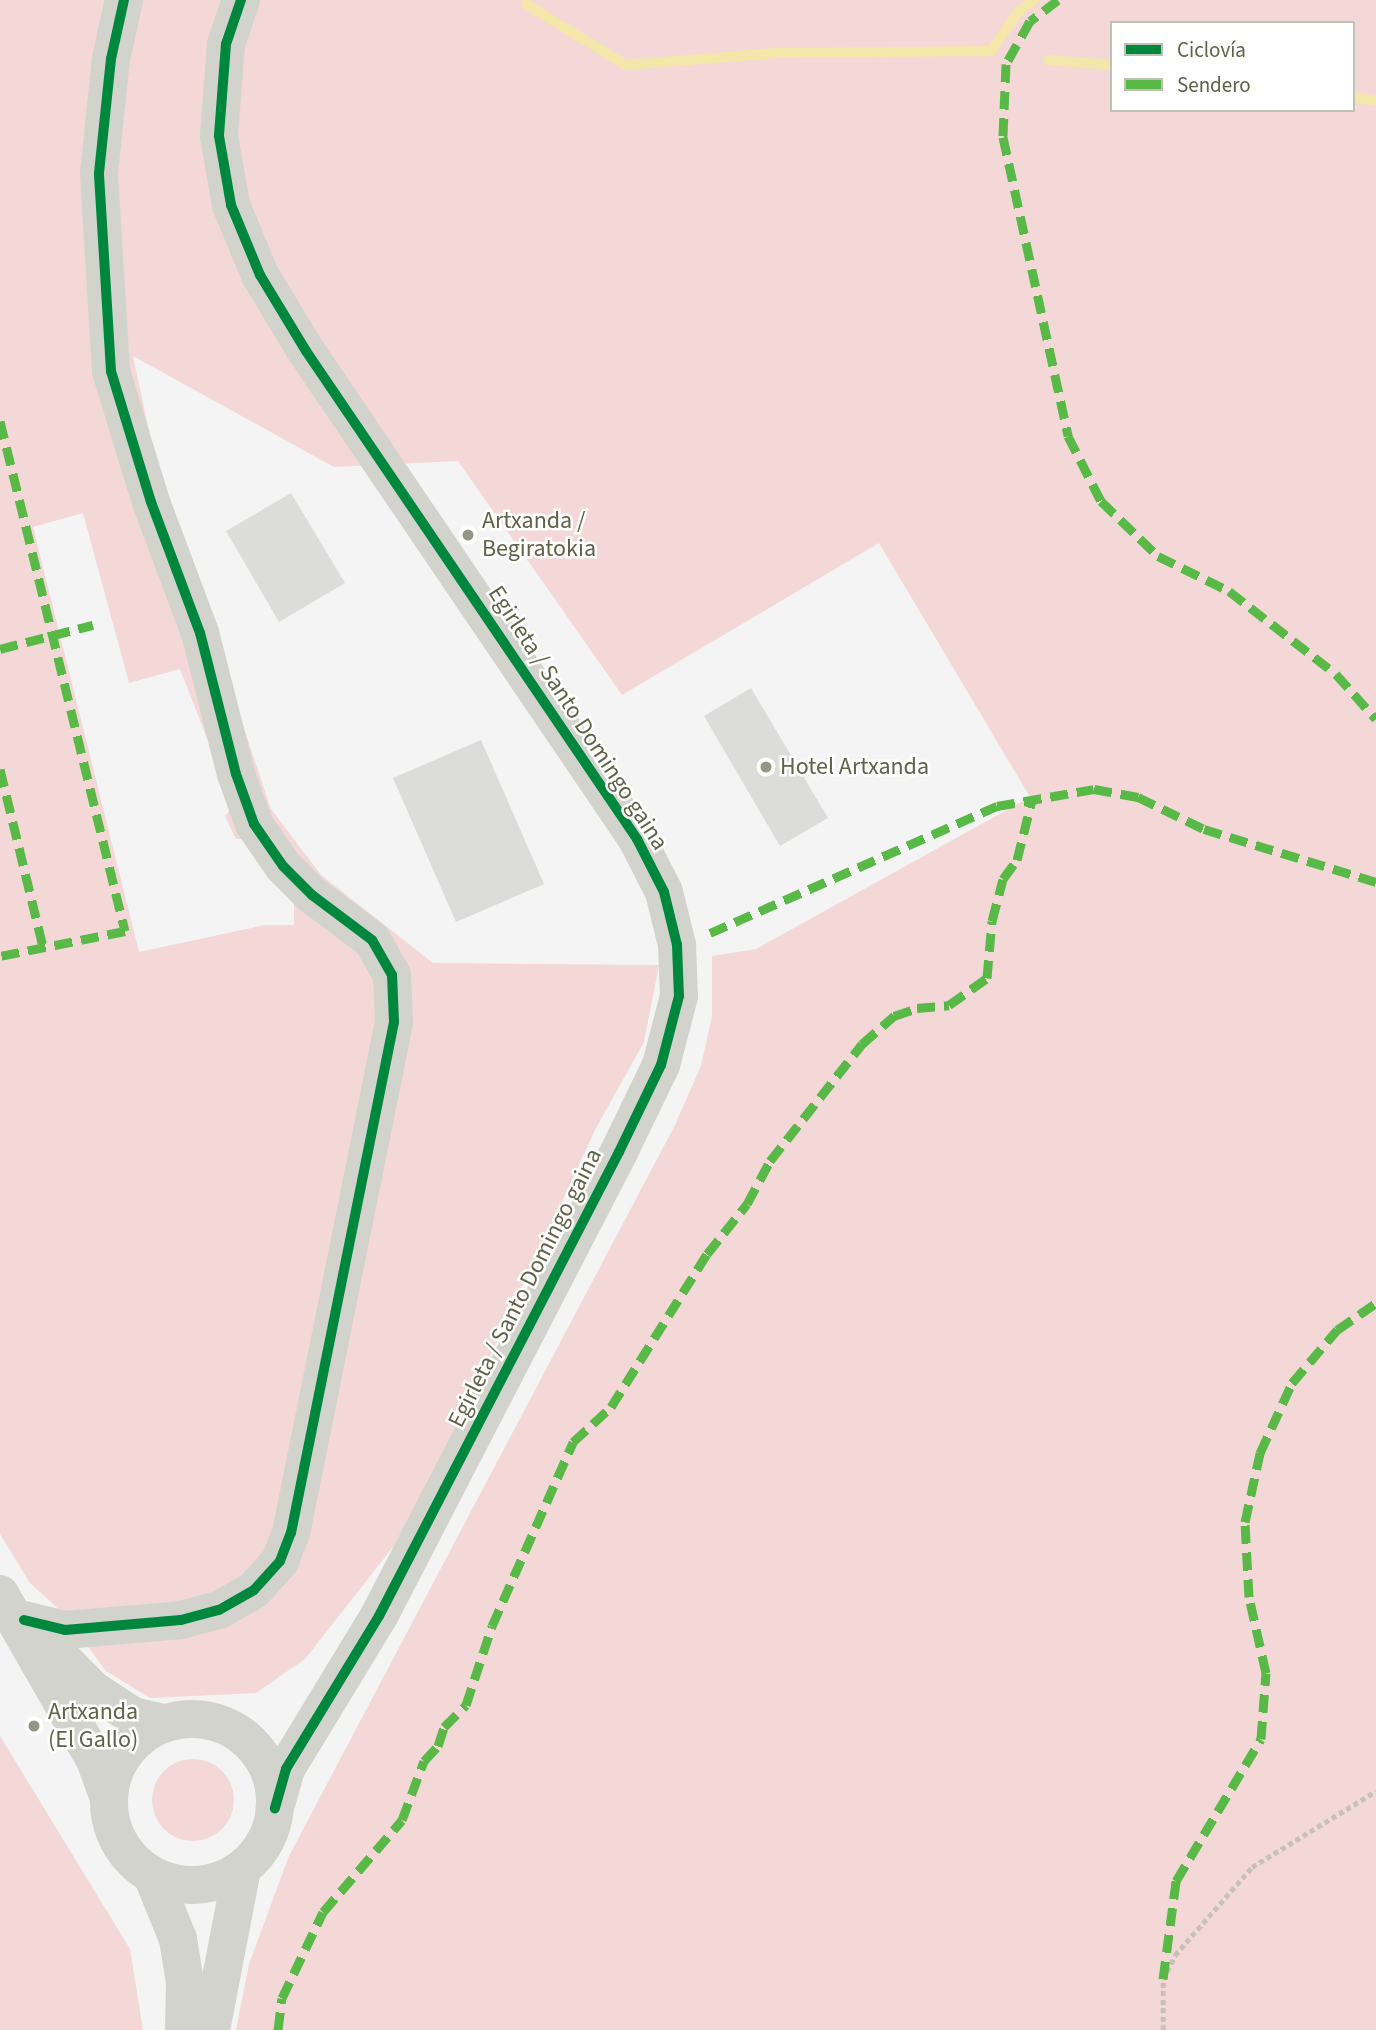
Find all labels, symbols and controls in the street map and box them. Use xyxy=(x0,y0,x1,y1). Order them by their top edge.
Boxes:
legend xyxy=(1110,21,1355,112)
text: Ciclovía xyxy=(1177,35,1246,65)
text: Sendero xyxy=(1177,70,1251,100)
place label: Artxanda / Begiratokia xyxy=(482,507,596,563)
marker: Artxanda / Begiratokia xyxy=(460,527,476,543)
street label: Egirleta / Santo Domingo gaina xyxy=(482,580,674,856)
place label: Hotel Artxanda xyxy=(780,753,929,781)
marker: Hotel Artxanda xyxy=(758,759,774,775)
street label: Egirleta / Santo Domingo gaina xyxy=(442,1144,608,1432)
place label: Artxanda (El Gallo) xyxy=(48,1698,138,1754)
marker: Artxanda (El Gallo) xyxy=(26,1718,42,1734)

